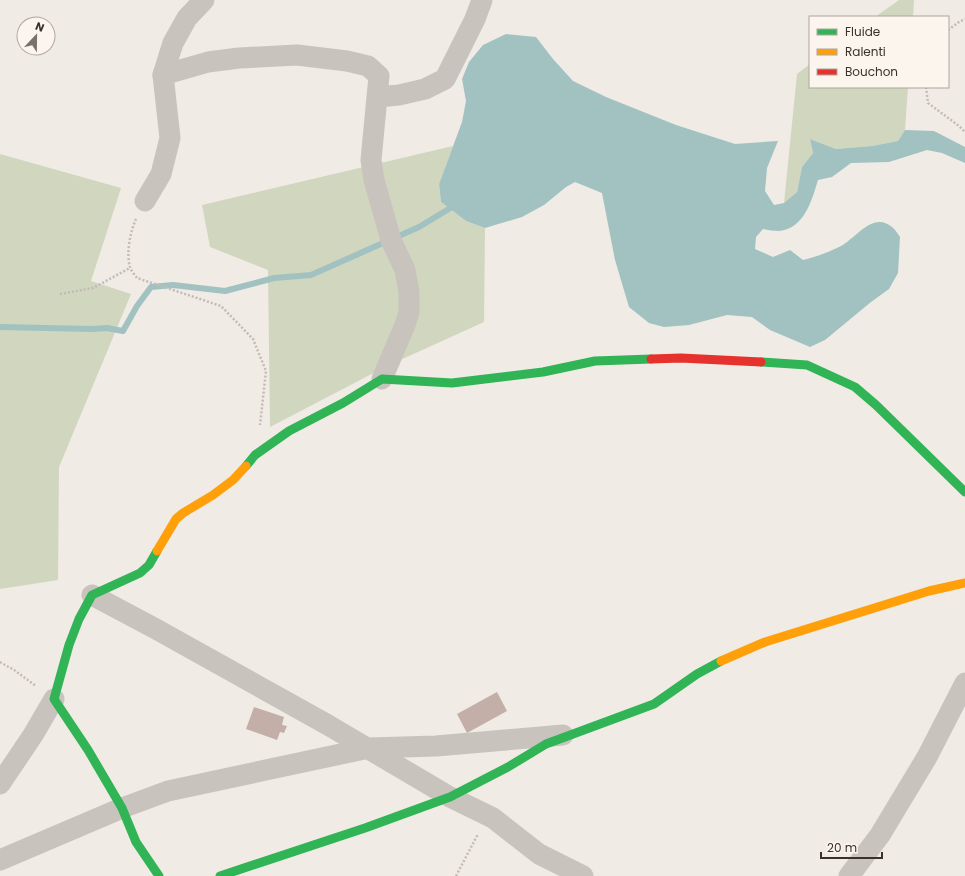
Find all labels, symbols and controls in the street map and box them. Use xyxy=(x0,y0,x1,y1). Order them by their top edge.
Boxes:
north arrow xyxy=(16,16,56,56)
legend xyxy=(809,16,949,88)
text: N xyxy=(33,18,47,36)
text: Fluide xyxy=(845,23,880,40)
text: Ralenti xyxy=(845,43,886,60)
text: Bouchon xyxy=(845,63,898,80)
scale bar xyxy=(821,834,882,860)
text: 20 m xyxy=(827,839,857,856)

